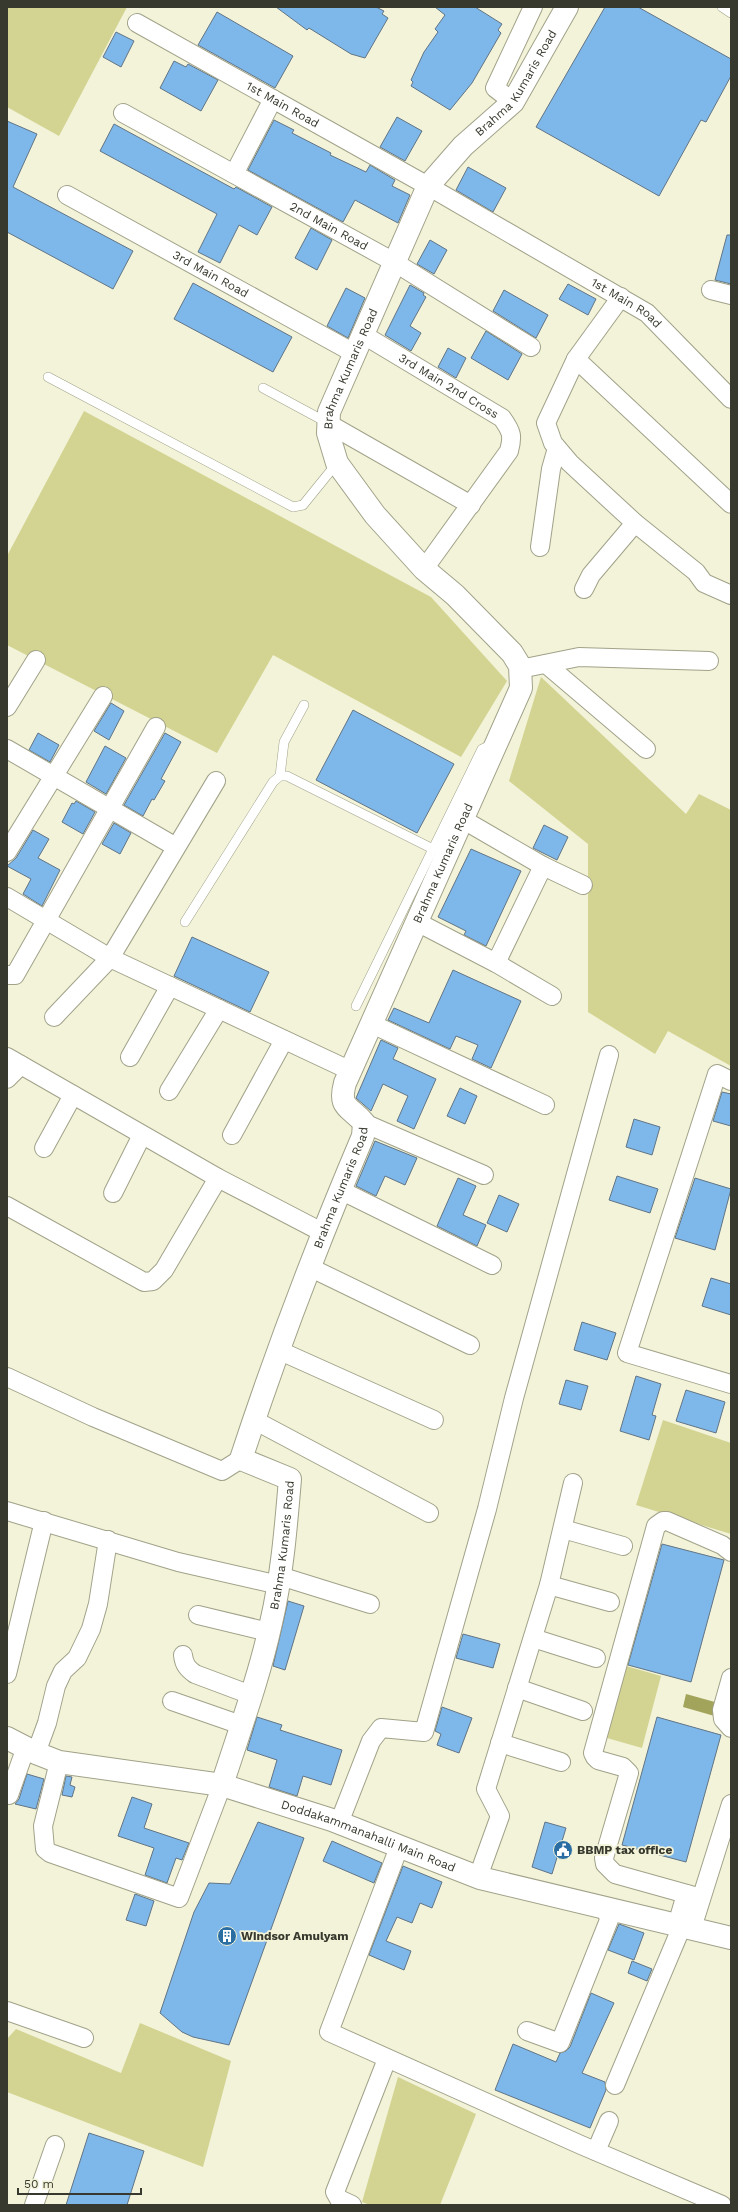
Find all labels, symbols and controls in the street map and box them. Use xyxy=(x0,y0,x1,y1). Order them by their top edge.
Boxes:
street label: Brahma Kumaris Road xyxy=(472,27,560,139)
street label: 1st Main Road xyxy=(244,79,322,131)
street label: 2nd Main Road xyxy=(287,199,370,253)
street label: 3rd Main Road xyxy=(170,248,251,301)
street label: 1st Main Road xyxy=(589,275,665,331)
street label: Brahma Kumaris Road xyxy=(321,306,380,430)
street label: 3rd Main 2nd Cross xyxy=(396,351,501,421)
street label: Brahma Kumaris Road xyxy=(410,801,476,926)
street label: Brahma Kumaris Road xyxy=(311,1127,371,1251)
street label: Brahma Kumaris Road xyxy=(267,1480,297,1611)
street label: Doddakammanahalli Main Road xyxy=(279,1797,458,1875)
public building icon: BBMP tax office xyxy=(552,1839,574,1861)
place label: BBMP tax office xyxy=(577,1843,672,1857)
building icon: Windsor Amulyam xyxy=(216,1925,238,1947)
place label: Windsor Amulyam xyxy=(241,1929,349,1943)
scale bar xyxy=(18,2170,141,2196)
text: 50 m xyxy=(24,2177,54,2191)

